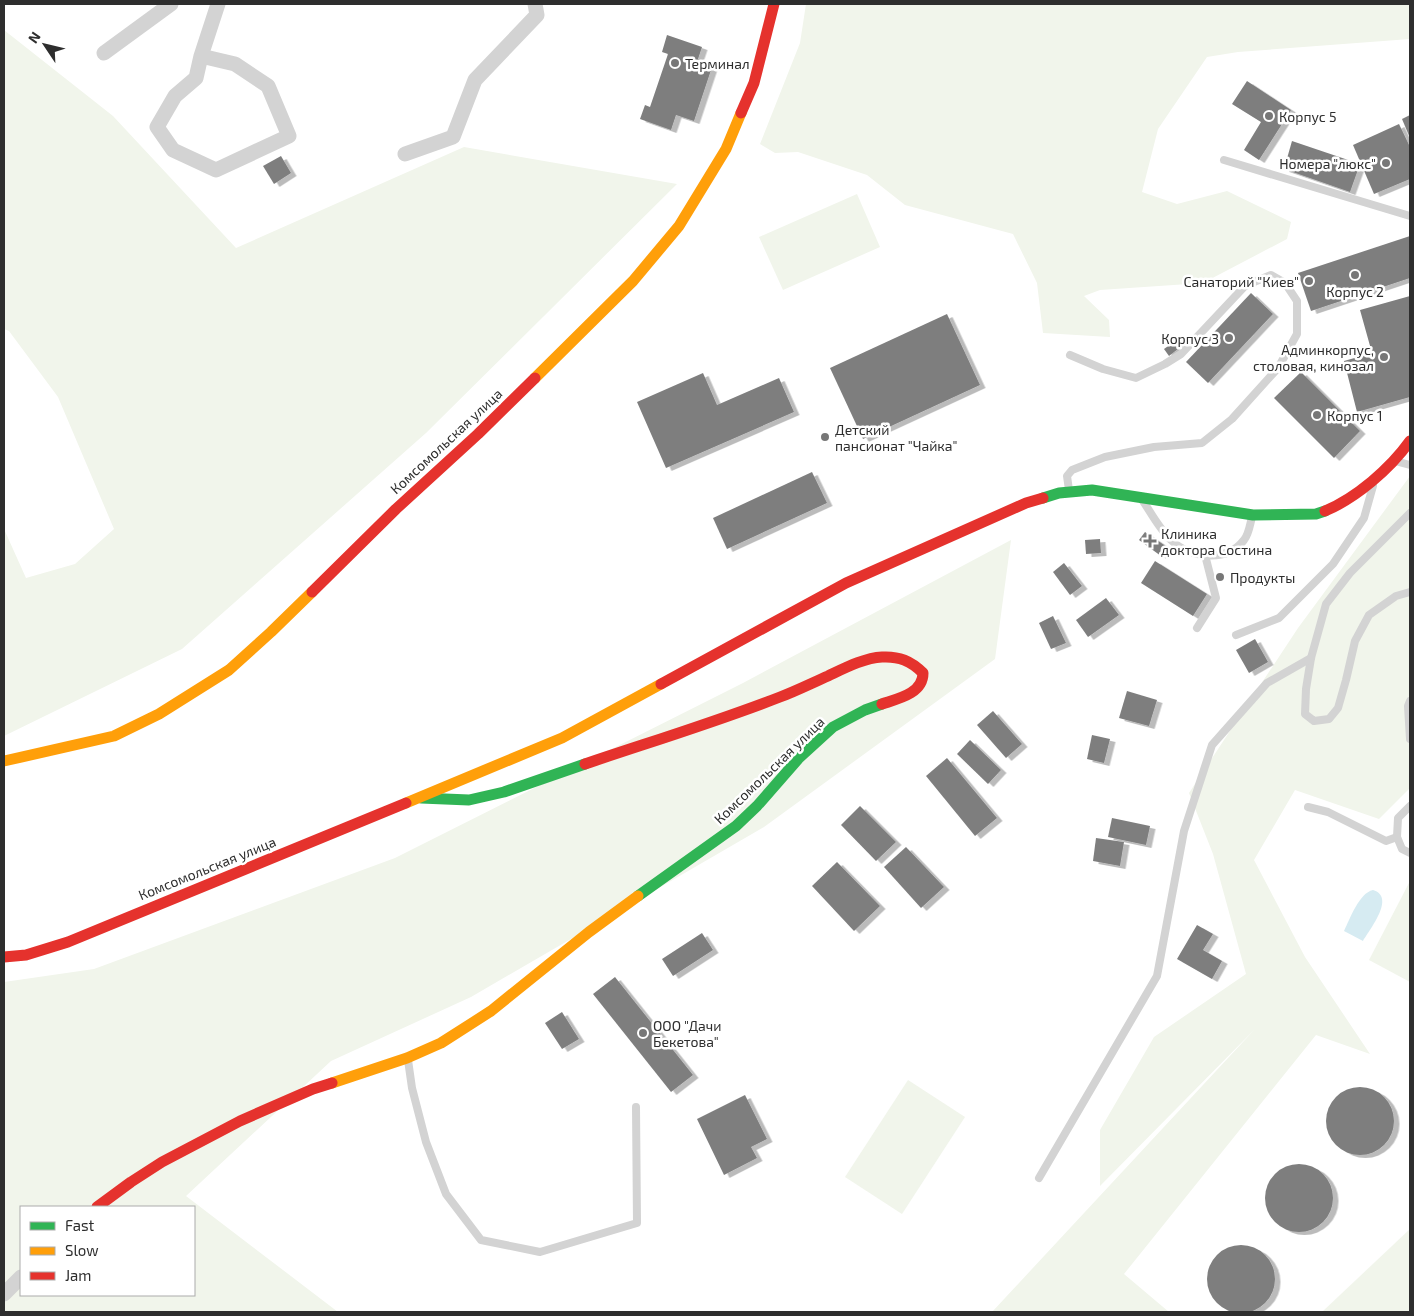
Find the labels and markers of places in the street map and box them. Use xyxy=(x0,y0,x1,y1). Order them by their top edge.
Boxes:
place label: Терминал xyxy=(685,55,750,72)
marker: Терминал xyxy=(669,57,681,69)
place label: Корпус 5 xyxy=(1279,108,1336,125)
marker: Корпус 5 xyxy=(1263,110,1275,122)
place label: Номера "люкс" xyxy=(1279,155,1376,172)
marker: Номера "люкс" xyxy=(1380,157,1392,169)
marker: Корпус 2 xyxy=(1349,269,1361,281)
place label: Санаторий "Киев" xyxy=(1183,273,1299,290)
marker: Санаторий "Киев" xyxy=(1303,275,1315,287)
place label: Корпус 2 xyxy=(1326,283,1384,300)
place label: Корпус 3 xyxy=(1161,330,1219,347)
marker: Корпус 3 xyxy=(1223,332,1235,344)
place label: Админкорпус, столовая, кинозал xyxy=(1253,341,1374,374)
marker: Админкорпус, столовая, кинозал xyxy=(1378,351,1390,363)
place label: Корпус 1 xyxy=(1327,407,1382,424)
marker: Корпус 1 xyxy=(1311,409,1323,421)
place label: Детский пансионат "Чайка" xyxy=(835,421,957,454)
marker: Детский пансионат "Чайка" xyxy=(819,431,831,443)
place label: Клиника доктора Состина xyxy=(1161,525,1272,558)
marker: Клиника доктора Состина xyxy=(1143,534,1157,548)
place label: Продукты xyxy=(1230,569,1295,586)
marker: Продукты xyxy=(1214,571,1226,583)
place label: ООО "Дачи Бекетова" xyxy=(653,1017,722,1050)
marker: ООО "Дачи Бекетова" xyxy=(637,1027,649,1039)

